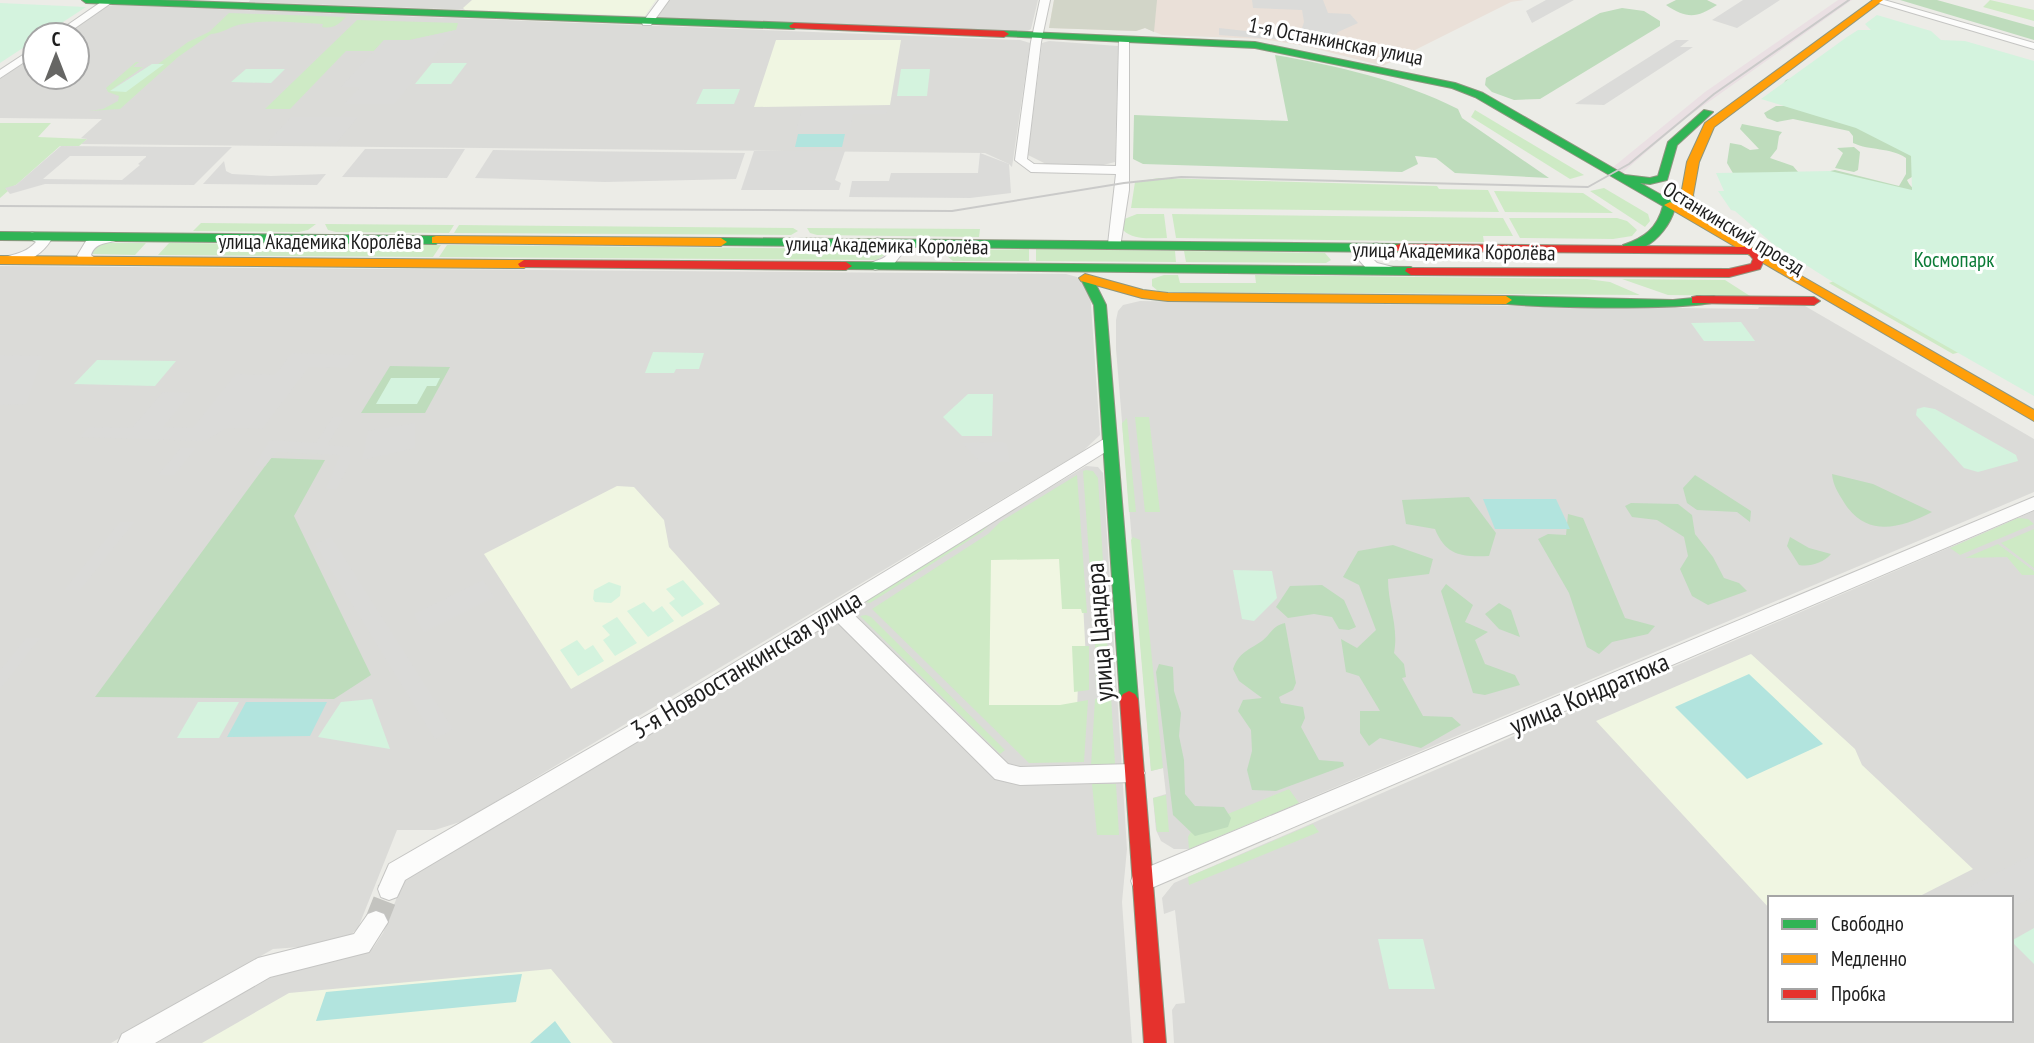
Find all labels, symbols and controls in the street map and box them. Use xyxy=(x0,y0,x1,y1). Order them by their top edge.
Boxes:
street label: 1-я Останкинская улица xyxy=(1246,11,1426,71)
north arrow xyxy=(21,21,91,91)
text: С xyxy=(52,27,61,51)
street label: Останкинский проезд xyxy=(1658,175,1810,281)
street label: улица Академика Королёва xyxy=(218,228,422,255)
street label: улица Академика Королёва xyxy=(785,230,989,260)
street label: улица Академика Королёва xyxy=(1352,236,1556,266)
park label: Космопарк xyxy=(1914,246,1994,273)
street label: улица Цандера xyxy=(1078,562,1120,702)
street label: 3-я Новоостанкинская улица xyxy=(625,582,867,746)
street label: улица Кондратюка xyxy=(1504,645,1674,741)
legend xyxy=(1768,896,2013,1022)
text: Свободно xyxy=(1831,910,1904,937)
text: Медленно xyxy=(1831,945,1907,972)
text: Пробка xyxy=(1831,980,1886,1007)

